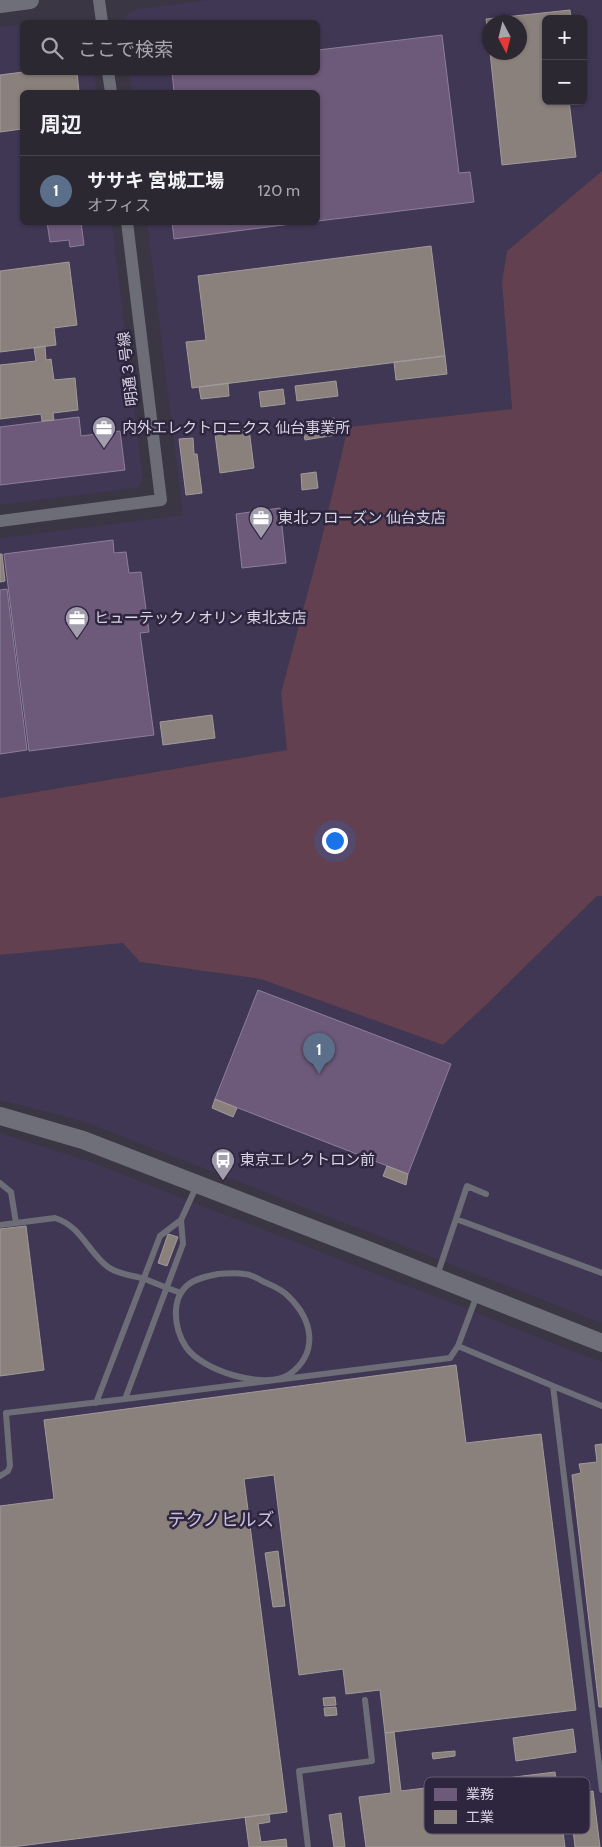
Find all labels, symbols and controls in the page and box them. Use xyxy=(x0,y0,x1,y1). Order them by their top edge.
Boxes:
north arrow xyxy=(482,15,527,60)
map controls xyxy=(542,15,587,105)
button: + xyxy=(542,15,587,60)
search box xyxy=(20,20,320,75)
icon: search xyxy=(38,34,66,62)
text: ここで検索 xyxy=(78,38,173,61)
button: − xyxy=(542,60,587,105)
text: 周辺 xyxy=(40,112,82,137)
text: ササキ 宮城工場 xyxy=(87,169,224,192)
text: 1 xyxy=(53,181,59,200)
text: 120 m xyxy=(258,181,300,200)
text: オフィス xyxy=(87,196,151,215)
street label: 明通３号線 xyxy=(114,331,142,407)
office icon: 内外エレクトロニクス 仙台事業所 xyxy=(91,415,117,449)
place label: 内外エレクトロニクス 仙台事業所 xyxy=(122,419,350,437)
office icon: 東北フローズン 仙台支店 xyxy=(248,505,274,539)
place label: 東北フローズン 仙台支店 xyxy=(278,509,446,527)
office icon: ヒューテックノオリン 東北支店 xyxy=(64,605,90,639)
place label: ヒューテックノオリン 東北支店 xyxy=(94,609,306,627)
your location xyxy=(322,828,348,854)
pin: 1 xyxy=(303,1033,335,1074)
bus stop icon: 東京エレクトロン前 xyxy=(210,1147,236,1181)
place label: 東京エレクトロン前 xyxy=(240,1151,375,1169)
district label: テクノヒルズ xyxy=(168,1509,274,1531)
legend xyxy=(424,1777,590,1834)
text: 業務 xyxy=(466,1785,494,1803)
text: 工業 xyxy=(466,1808,494,1826)

